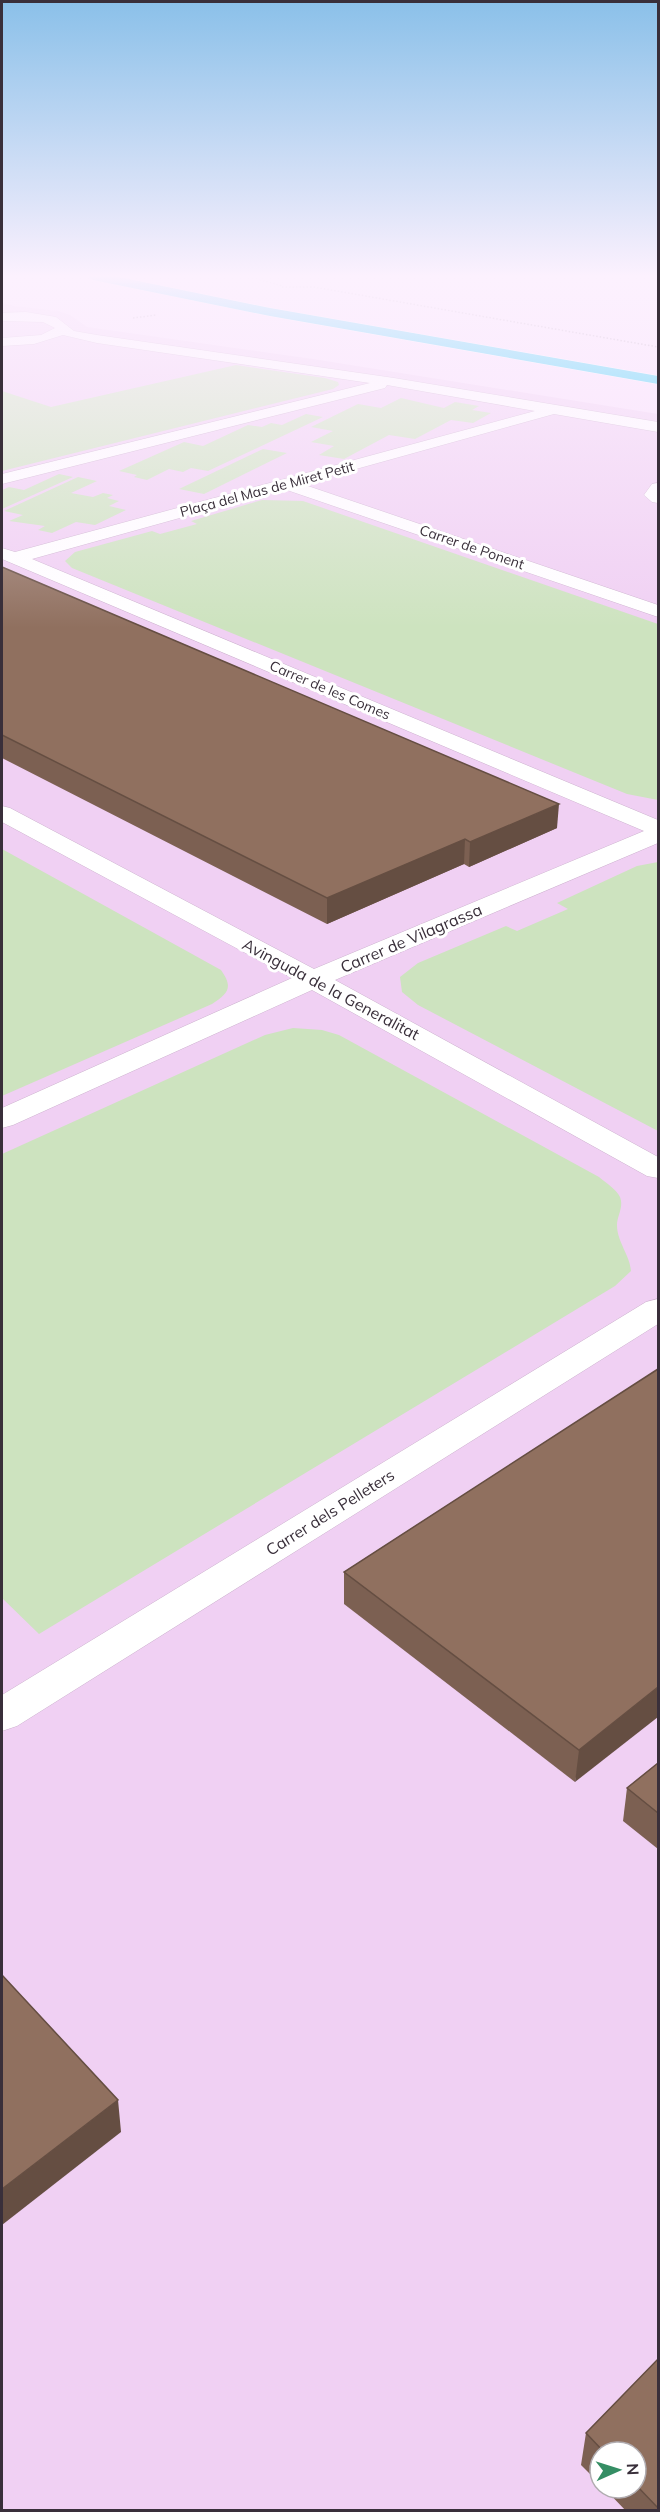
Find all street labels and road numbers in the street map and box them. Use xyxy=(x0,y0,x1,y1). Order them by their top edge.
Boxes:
street label: Plaça del Mas de Miret Petit xyxy=(178,457,356,521)
street label: Carrer de Ponent xyxy=(417,521,527,573)
street label: Carrer de les Comes xyxy=(267,656,393,724)
street label: Carrer de Vilagrassa xyxy=(337,899,485,977)
street label: Avinguda de la Generalitat xyxy=(239,934,423,1044)
street label: Carrer dels Pelleters xyxy=(262,1464,398,1560)

